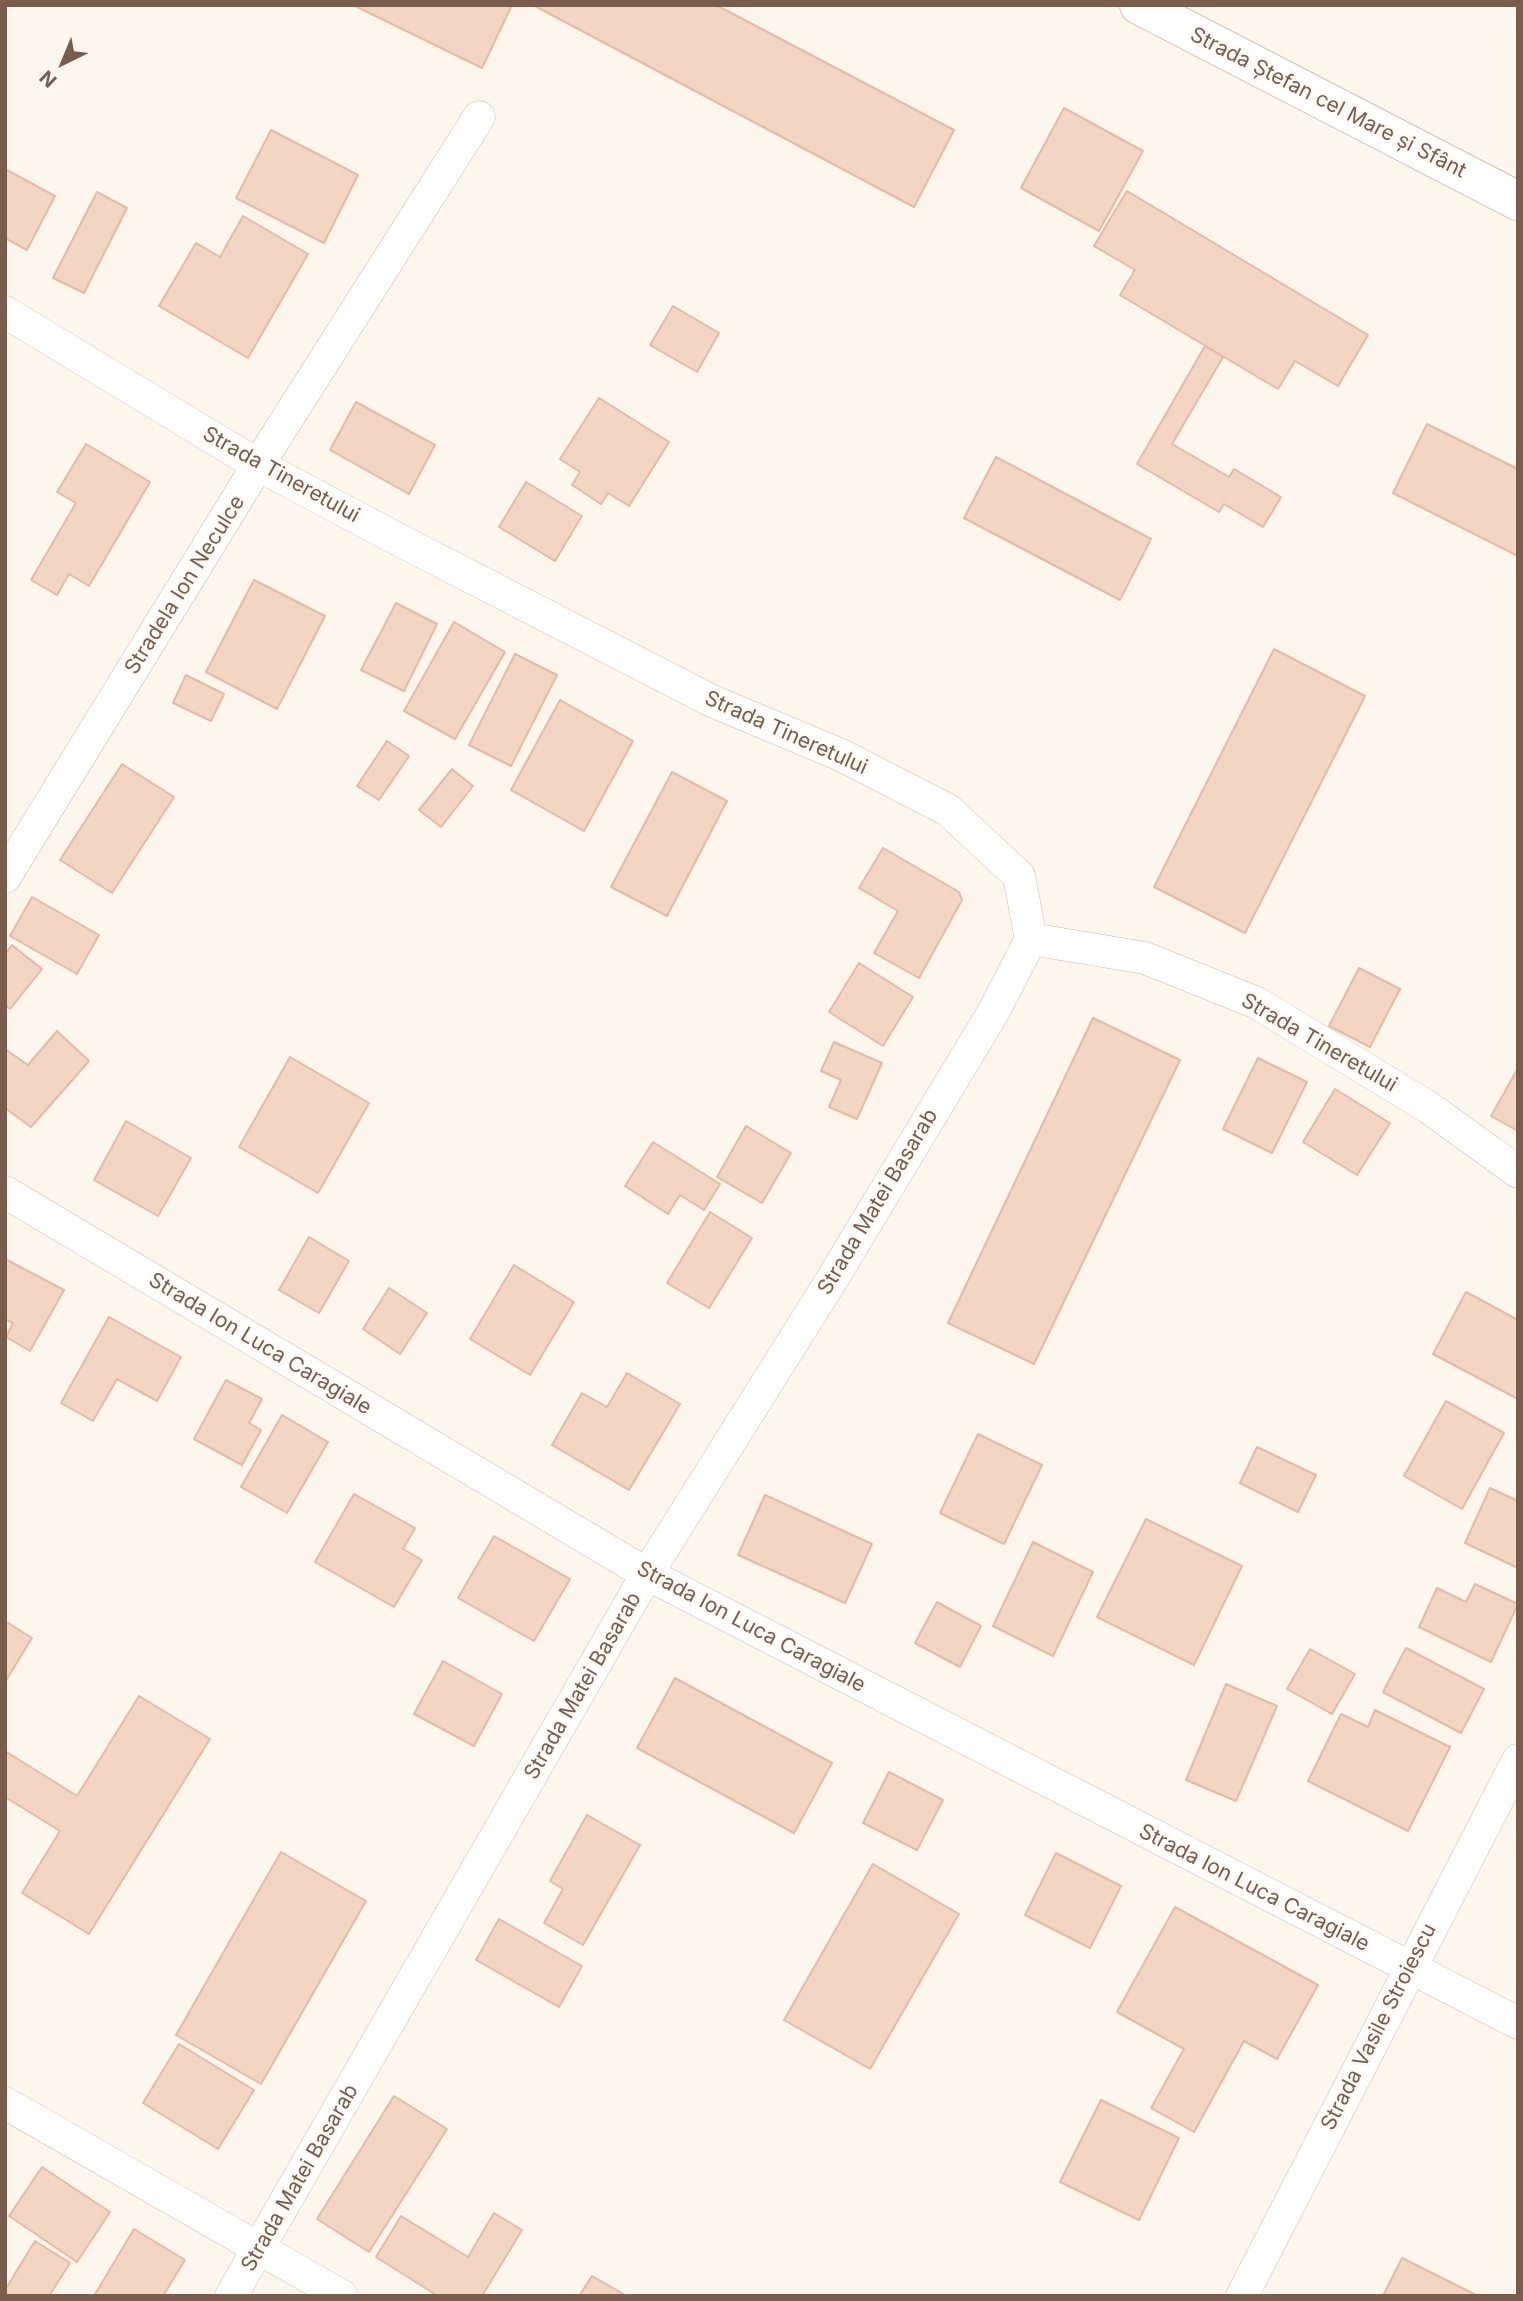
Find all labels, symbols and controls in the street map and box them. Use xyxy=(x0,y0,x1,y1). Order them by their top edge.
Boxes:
street label: Strada Ștefan cel Mare și Sfânt xyxy=(1186,22,1470,184)
north arrow xyxy=(28,28,98,98)
text: N xyxy=(35,65,61,92)
street label: Strada Tineretului xyxy=(198,421,364,529)
street label: Stradela Ion Neculce xyxy=(120,491,250,679)
street label: Strada Tineretului xyxy=(701,686,871,780)
street label: Strada Tineretului xyxy=(1237,988,1401,1098)
street label: Strada Matei Basarab xyxy=(813,1105,943,1299)
street label: Strada Ion Luca Caragiale xyxy=(144,1267,376,1421)
street label: Strada Ion Luca Caragiale xyxy=(632,1556,870,1698)
street label: Strada Matei Basarab xyxy=(519,1588,647,1784)
street label: Strada Ion Luca Caragiale xyxy=(1135,1819,1373,1957)
street label: Strada Vasile Stroiescu xyxy=(1316,1919,1442,2135)
street label: Strada Matei Basarab xyxy=(236,2080,364,2276)

